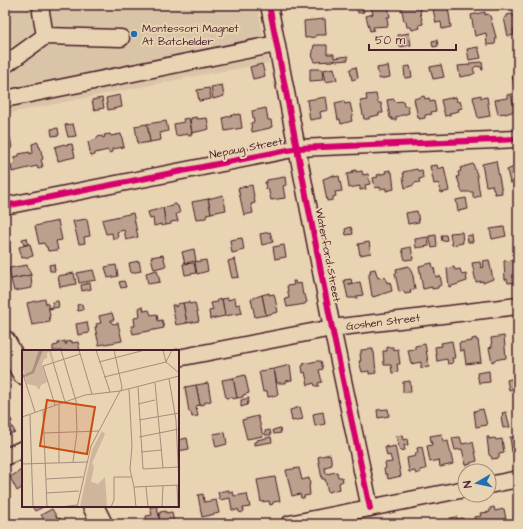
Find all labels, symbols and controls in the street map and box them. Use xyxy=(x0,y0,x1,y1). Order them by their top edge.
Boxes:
place label: Montessori Magnet At Batchelder xyxy=(142,21,239,49)
scale bar xyxy=(369,26,456,52)
marker: Montessori Magnet At Batchelder xyxy=(129,29,139,39)
text: 50 m xyxy=(375,32,406,49)
street label: Nepaug Street xyxy=(208,133,285,163)
street label: Waterford Street xyxy=(312,207,345,304)
street label: Goshen Street xyxy=(345,310,421,334)
inset map xyxy=(22,350,179,507)
north arrow xyxy=(457,463,497,503)
text: N xyxy=(460,480,476,489)

